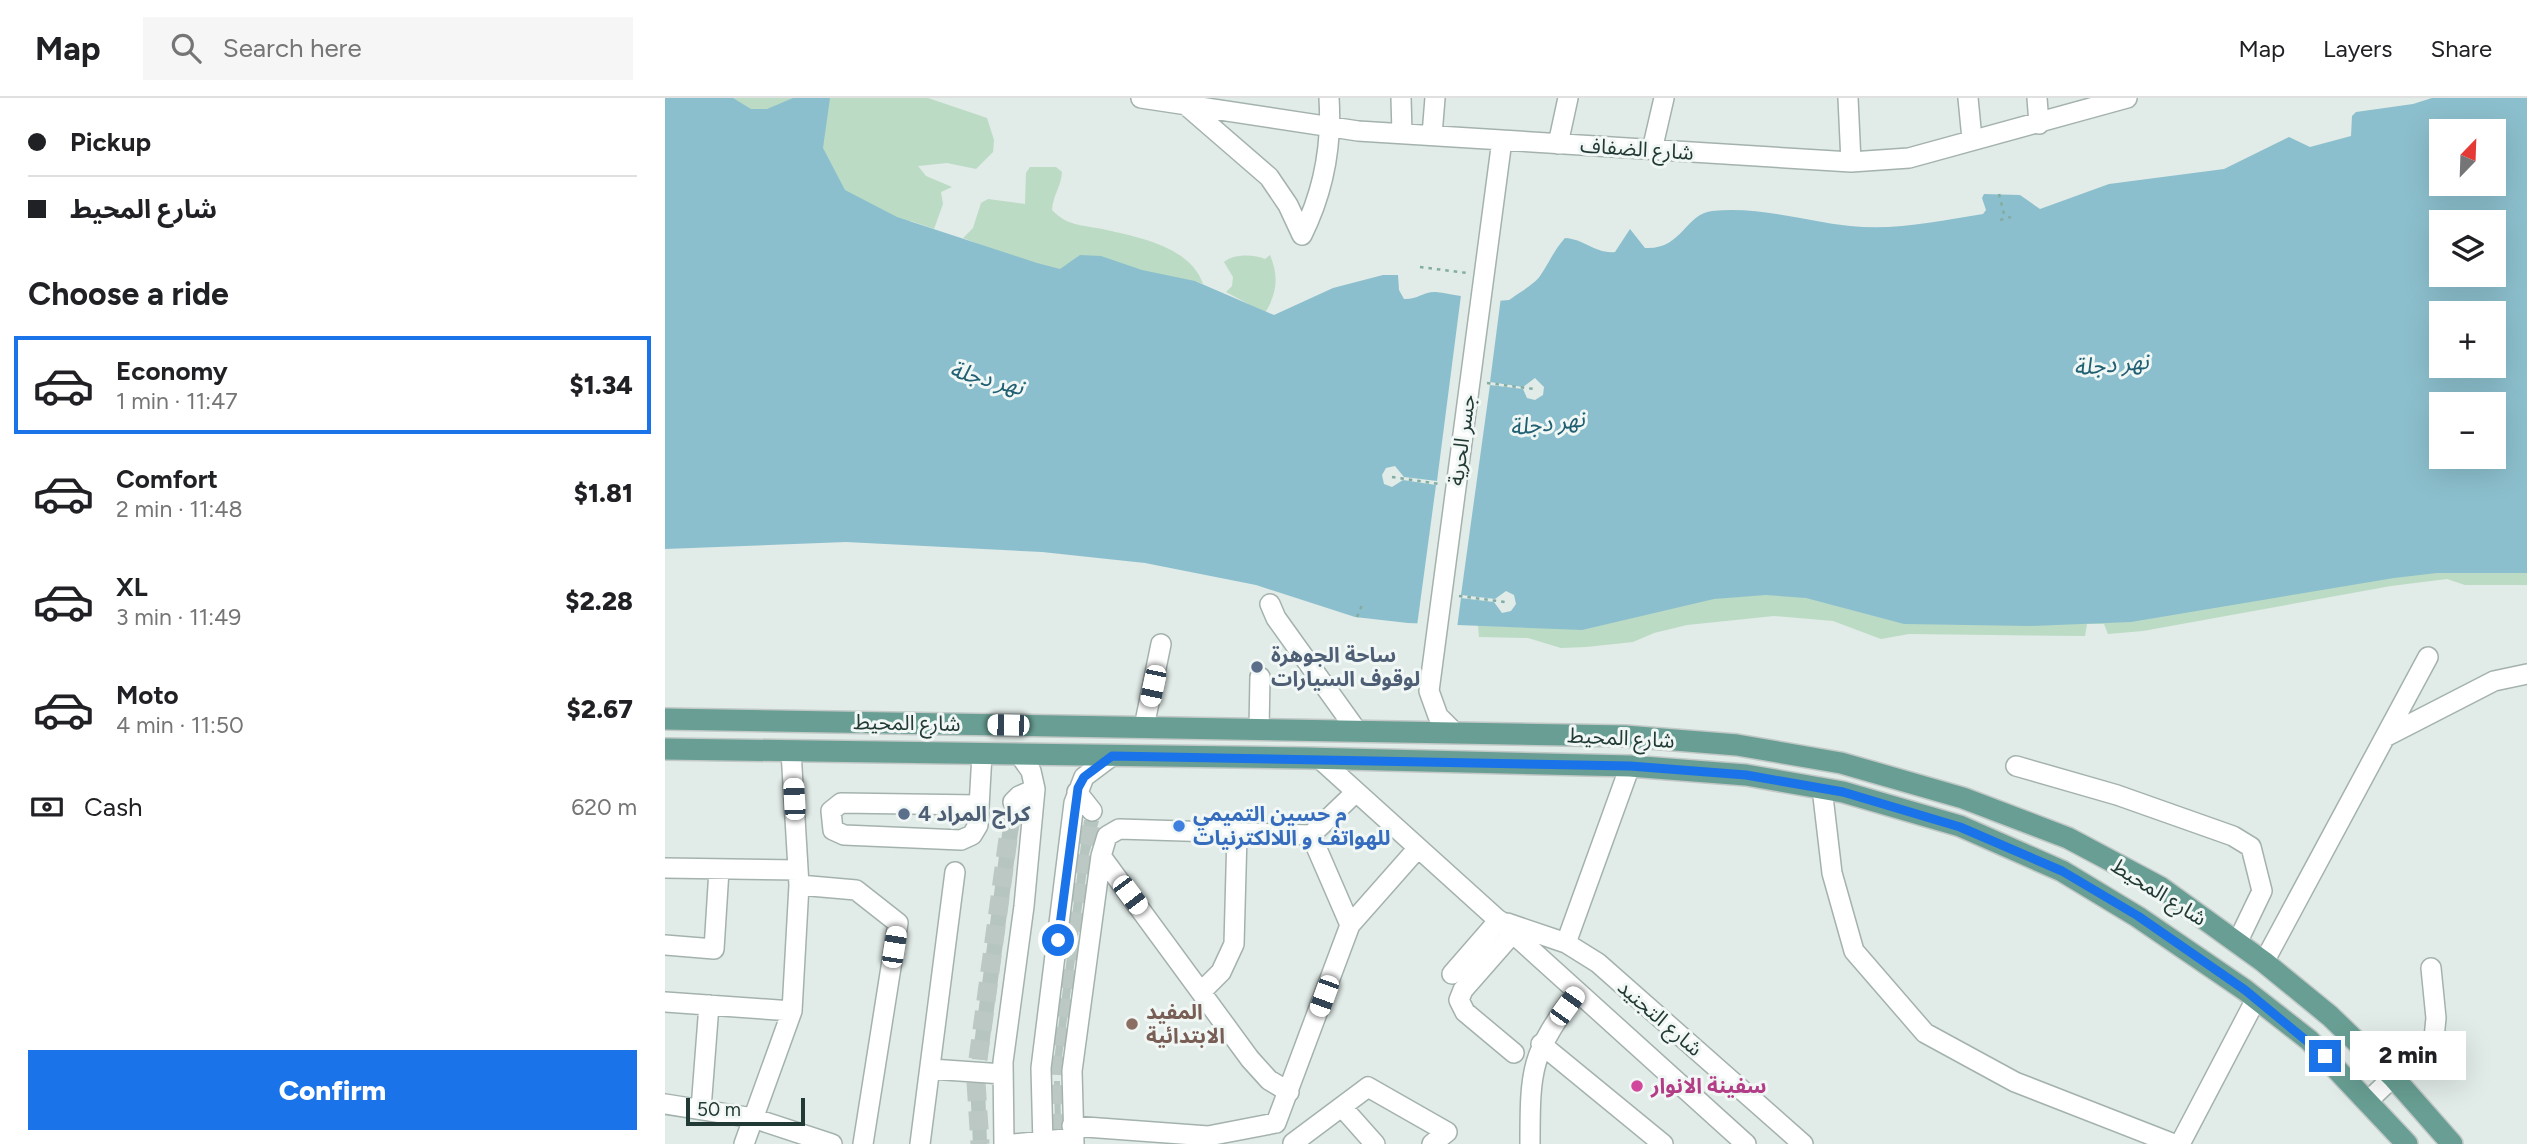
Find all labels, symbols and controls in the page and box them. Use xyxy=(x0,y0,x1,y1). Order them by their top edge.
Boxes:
search box xyxy=(143,17,633,80)
text: Map xyxy=(35,29,101,68)
icon: search xyxy=(167,29,205,67)
text: Search here xyxy=(223,32,362,64)
text: Map xyxy=(2238,34,2285,63)
text: Layers xyxy=(2323,34,2392,63)
text: Share xyxy=(2430,34,2492,63)
north arrow xyxy=(2429,119,2506,196)
map controls xyxy=(2429,119,2506,469)
text: Pickup xyxy=(70,126,151,158)
street label: شارع الضفاف xyxy=(1579,132,1695,168)
text: شارع المحيط xyxy=(70,193,217,225)
button: layers xyxy=(2429,210,2506,287)
text: Choose a ride xyxy=(28,275,229,313)
button: + xyxy=(2429,301,2506,378)
water label: نهر دجلة xyxy=(2072,347,2152,381)
icon: car xyxy=(32,354,95,417)
text: Economy xyxy=(116,355,228,387)
water label: نهر دجلة xyxy=(947,355,1029,402)
text: $1.34 xyxy=(569,369,633,401)
text: 1 min · 11:47 xyxy=(116,387,238,415)
button: − xyxy=(2429,392,2506,469)
street label: جسر الحرية xyxy=(1443,393,1480,487)
water label: نهر دجلة xyxy=(1508,404,1588,441)
icon: car xyxy=(32,462,95,525)
text: Comfort xyxy=(116,463,218,495)
text: $1.81 xyxy=(574,477,633,509)
text: 2 min · 11:48 xyxy=(116,495,243,523)
icon: car xyxy=(32,570,95,633)
text: XL xyxy=(116,571,148,603)
text: $2.28 xyxy=(565,585,633,617)
text: 3 min · 11:49 xyxy=(116,603,241,631)
place label: ساحة الجوهرة لوقوف السيارات xyxy=(1271,642,1420,691)
marker: ساحة الجوهرة لوقوف السيارات xyxy=(1249,659,1265,675)
car xyxy=(1139,663,1168,709)
icon: car xyxy=(32,678,95,741)
text: Moto xyxy=(116,679,179,711)
text: $2.67 xyxy=(567,693,633,725)
street label: شارع المحيط xyxy=(853,709,961,739)
text: 4 min · 11:50 xyxy=(116,711,244,739)
car xyxy=(987,714,1030,736)
street label: شارع المحيط xyxy=(1567,722,1675,756)
car xyxy=(783,777,806,821)
icon: cash xyxy=(28,788,66,826)
text: Cash xyxy=(84,791,143,823)
text: 620 m xyxy=(571,793,637,821)
place label: كراج المراد 4 xyxy=(918,801,1031,829)
place label: م حسين التميمي للهواتف و اللالكترنيات xyxy=(1193,801,1391,850)
marker: كراج المراد 4 xyxy=(896,806,912,822)
marker: م حسين التميمي للهواتف و اللالكترنيات xyxy=(1171,818,1187,834)
street label: شارع المحيط xyxy=(2106,853,2211,933)
car xyxy=(1109,872,1152,918)
route start xyxy=(1042,924,1074,956)
car xyxy=(881,925,908,969)
car xyxy=(1307,973,1342,1019)
street label: شارع التجنيد xyxy=(1611,974,1708,1063)
car xyxy=(1547,983,1588,1029)
place label: المفيد الابتدائية xyxy=(1146,999,1225,1048)
marker: المفيد الابتدائية xyxy=(1124,1016,1140,1032)
callout: 2 min xyxy=(2349,1032,2465,1080)
route end xyxy=(2309,1040,2341,1072)
text: 2 min xyxy=(2379,1041,2437,1069)
button: Confirm xyxy=(28,1050,637,1130)
place label: سفينة الانوار xyxy=(1650,1073,1766,1098)
marker: سفينة الانوار xyxy=(1629,1078,1645,1094)
scale bar xyxy=(686,1095,805,1127)
text: 50 m xyxy=(697,1098,741,1121)

